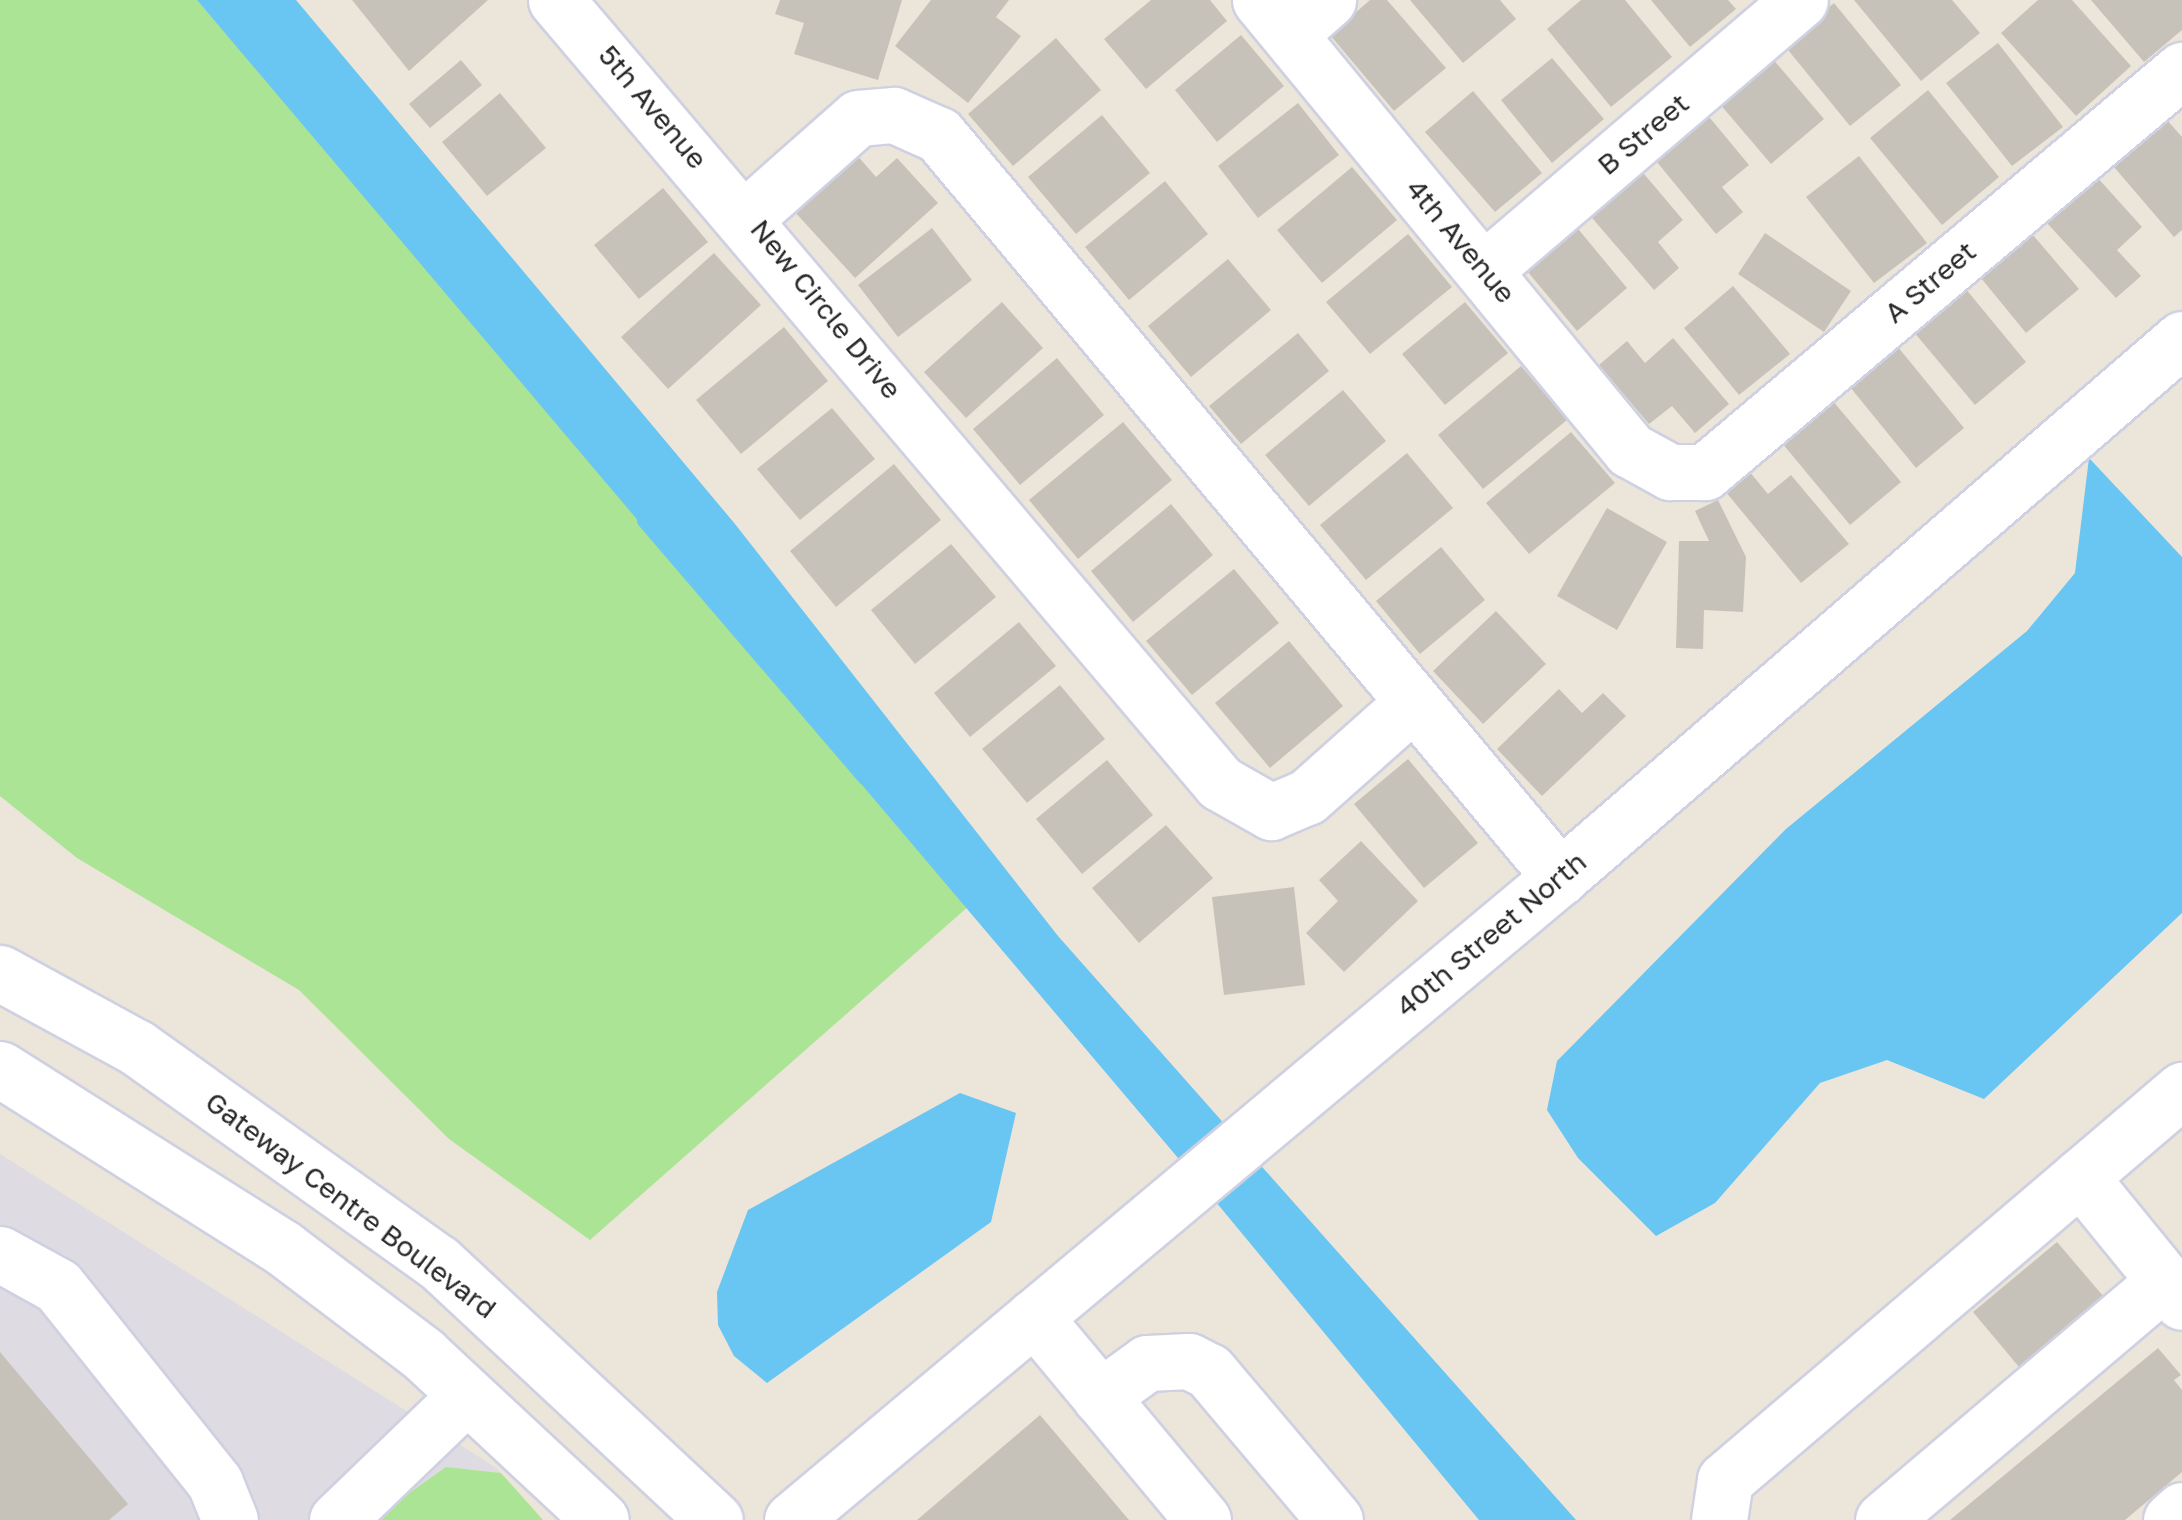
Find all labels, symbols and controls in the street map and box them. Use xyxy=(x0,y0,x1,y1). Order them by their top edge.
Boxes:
street label: 5th Avenue xyxy=(592,39,714,175)
street label: B Street xyxy=(1591,86,1695,182)
street label: 4th Avenue xyxy=(1399,172,1523,310)
street label: New Circle Drive xyxy=(744,213,908,405)
street label: A Street xyxy=(1878,234,1982,330)
street label: 40th Street North xyxy=(1389,845,1593,1023)
street label: Gateway Centre Boulevard xyxy=(199,1085,503,1325)

